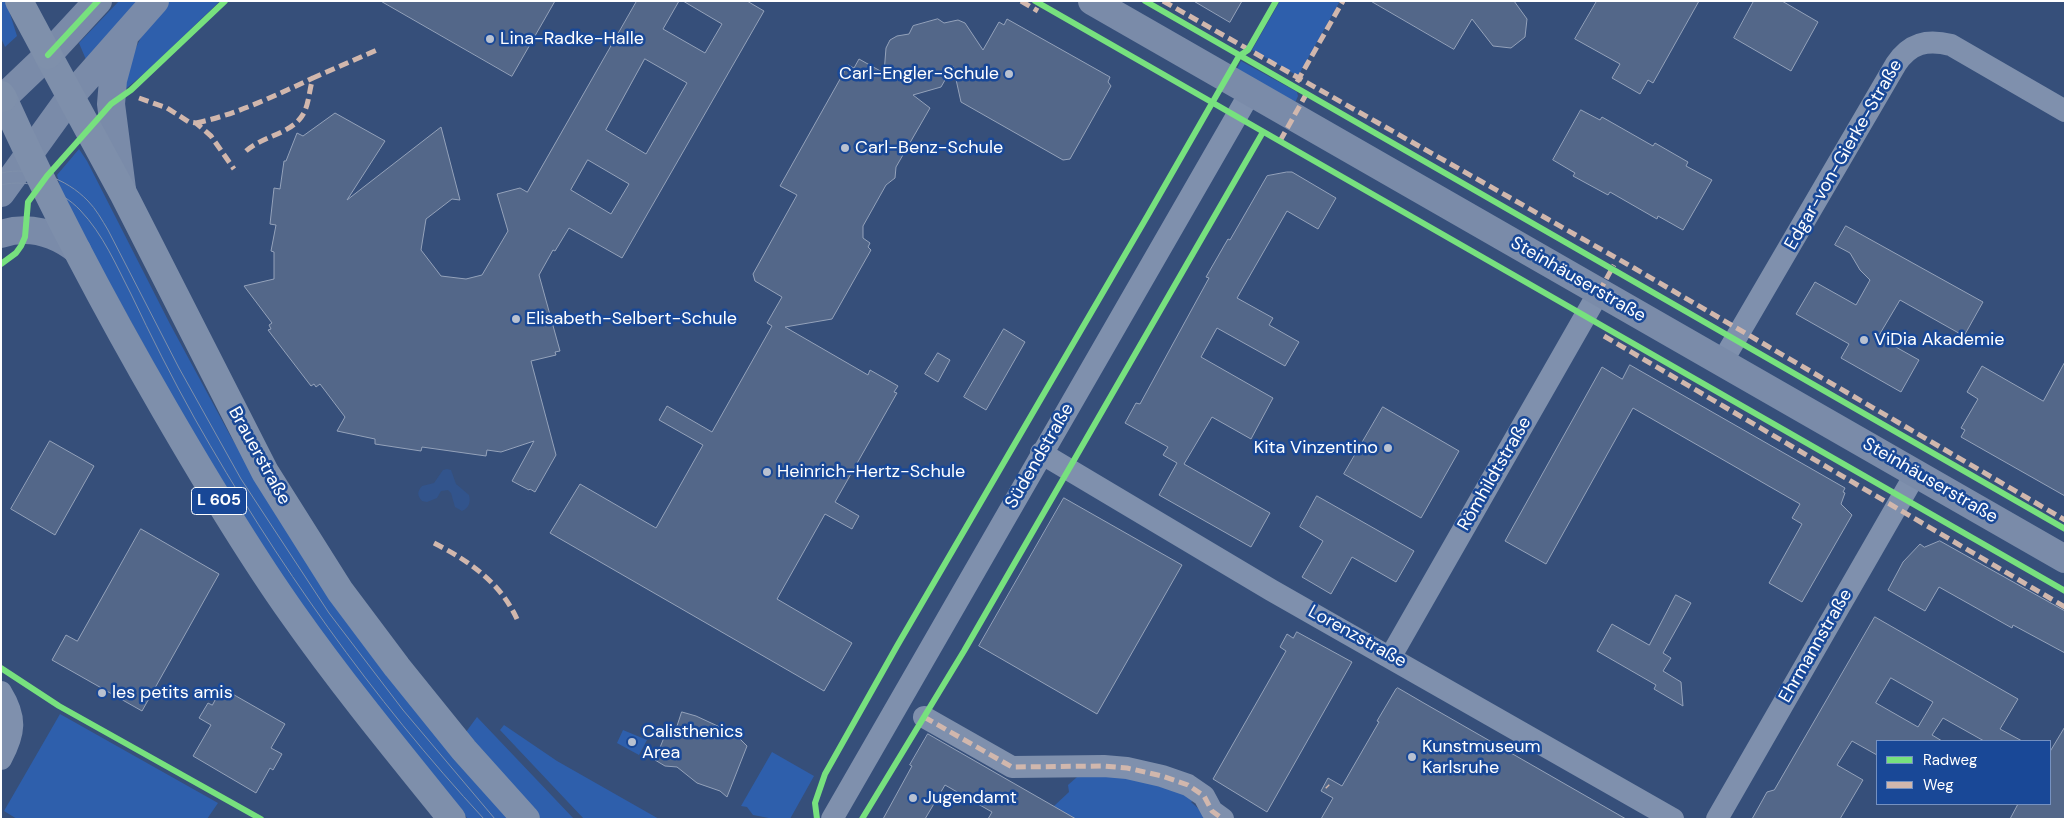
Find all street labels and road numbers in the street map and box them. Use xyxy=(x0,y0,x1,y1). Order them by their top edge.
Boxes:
street label: Edgar-von-Gierke-Straße xyxy=(1781,56,1907,254)
street label: Steinhäuserstraße xyxy=(1507,233,1649,327)
street label: Südendstraße xyxy=(1001,400,1079,512)
street label: Brauerstraße xyxy=(223,403,295,509)
street label: Römhildtstraße xyxy=(1454,413,1536,535)
street label: Steinhäuserstraße xyxy=(1859,434,2001,528)
road number: L 605 xyxy=(192,488,246,514)
street label: Ehrmannstraße xyxy=(1775,585,1857,707)
street label: Lorenzstraße xyxy=(1304,601,1410,673)

